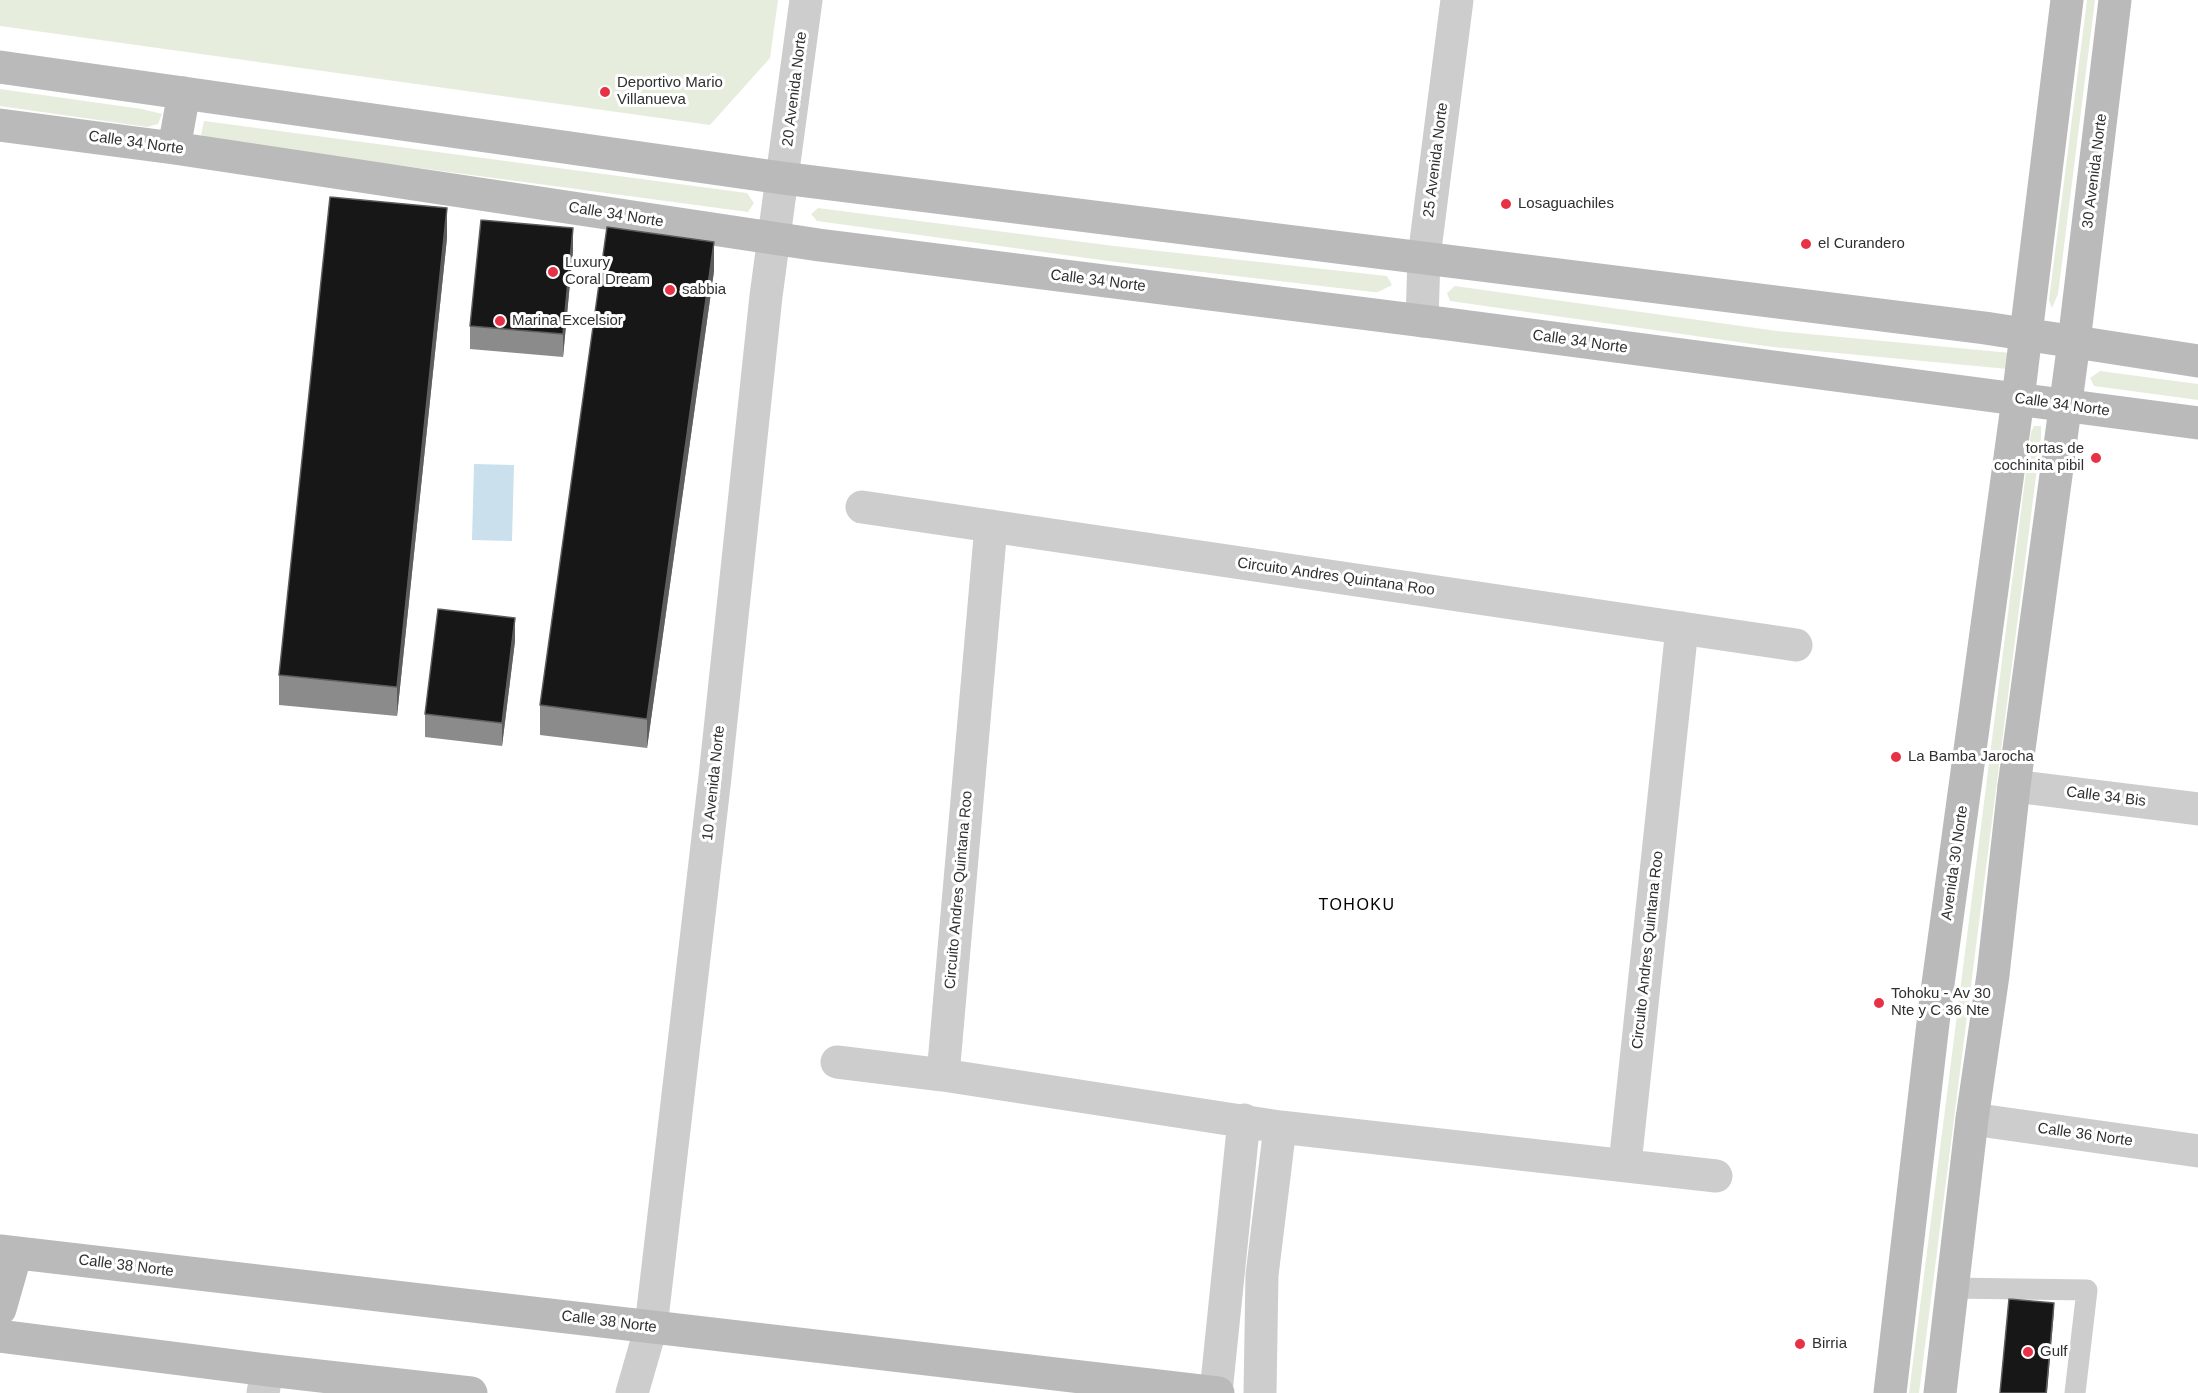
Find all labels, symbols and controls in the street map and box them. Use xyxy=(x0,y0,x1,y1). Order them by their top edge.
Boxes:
street label: 20 Avenida Norte xyxy=(779,31,811,147)
place label: Deportivo Mario Villanueva xyxy=(617,74,723,109)
marker: Deportivo Mario Villanueva xyxy=(598,85,612,99)
street label: 25 Avenida Norte xyxy=(1420,102,1452,218)
street label: 30 Avenida Norte xyxy=(2079,113,2111,229)
street label: Calle 34 Norte xyxy=(87,127,185,159)
place label: Losaguachiles xyxy=(1518,195,1614,213)
marker: Losaguachiles xyxy=(1499,197,1513,211)
street label: Calle 34 Norte xyxy=(567,199,665,231)
place label: el Curandero xyxy=(1818,235,1905,253)
marker: el Curandero xyxy=(1799,237,1813,251)
place label: Luxury Coral Dream xyxy=(565,254,650,289)
marker: Luxury Coral Dream xyxy=(546,265,560,279)
street label: Calle 34 Norte xyxy=(1049,266,1147,296)
place label: sabbia xyxy=(682,281,726,299)
marker: sabbia xyxy=(663,283,677,297)
place label: Marina Excelsior xyxy=(512,312,623,330)
marker: Marina Excelsior xyxy=(493,314,507,328)
street label: Calle 34 Norte xyxy=(1531,326,1629,358)
street label: Calle 34 Norte xyxy=(2013,389,2111,421)
place label: tortas de cochinita pibil xyxy=(1994,440,2084,475)
marker: tortas de cochinita pibil xyxy=(2089,451,2103,465)
street label: Circuito Andres Quintana Roo xyxy=(1236,554,1436,600)
street label: 10 Avenida Norte xyxy=(699,725,729,841)
place label: La Bamba Jarocha xyxy=(1908,748,2034,766)
marker: La Bamba Jarocha xyxy=(1889,750,1903,764)
street label: Calle 34 Bis xyxy=(2065,783,2147,811)
street label: Circuito Andres Quintana Roo xyxy=(941,790,977,990)
street label: Avenida 30 Norte xyxy=(1938,804,1972,922)
street label: Circuito Andres Quintana Roo xyxy=(1629,850,1667,1050)
district label: TOHOKU xyxy=(1318,896,1396,916)
place label: Tohoku - Av 30 Nte y C 36 Nte xyxy=(1891,985,1991,1020)
marker: Tohoku - Av 30 Nte y C 36 Nte xyxy=(1872,996,1886,1010)
street label: Calle 36 Norte xyxy=(2036,1119,2134,1151)
street label: Calle 38 Norte xyxy=(77,1251,175,1281)
street label: Calle 38 Norte xyxy=(560,1307,658,1337)
place label: Birria xyxy=(1812,1335,1847,1353)
marker: Birria xyxy=(1793,1337,1807,1351)
place label: Gulf xyxy=(2040,1343,2068,1361)
marker: Gulf xyxy=(2021,1345,2035,1359)

